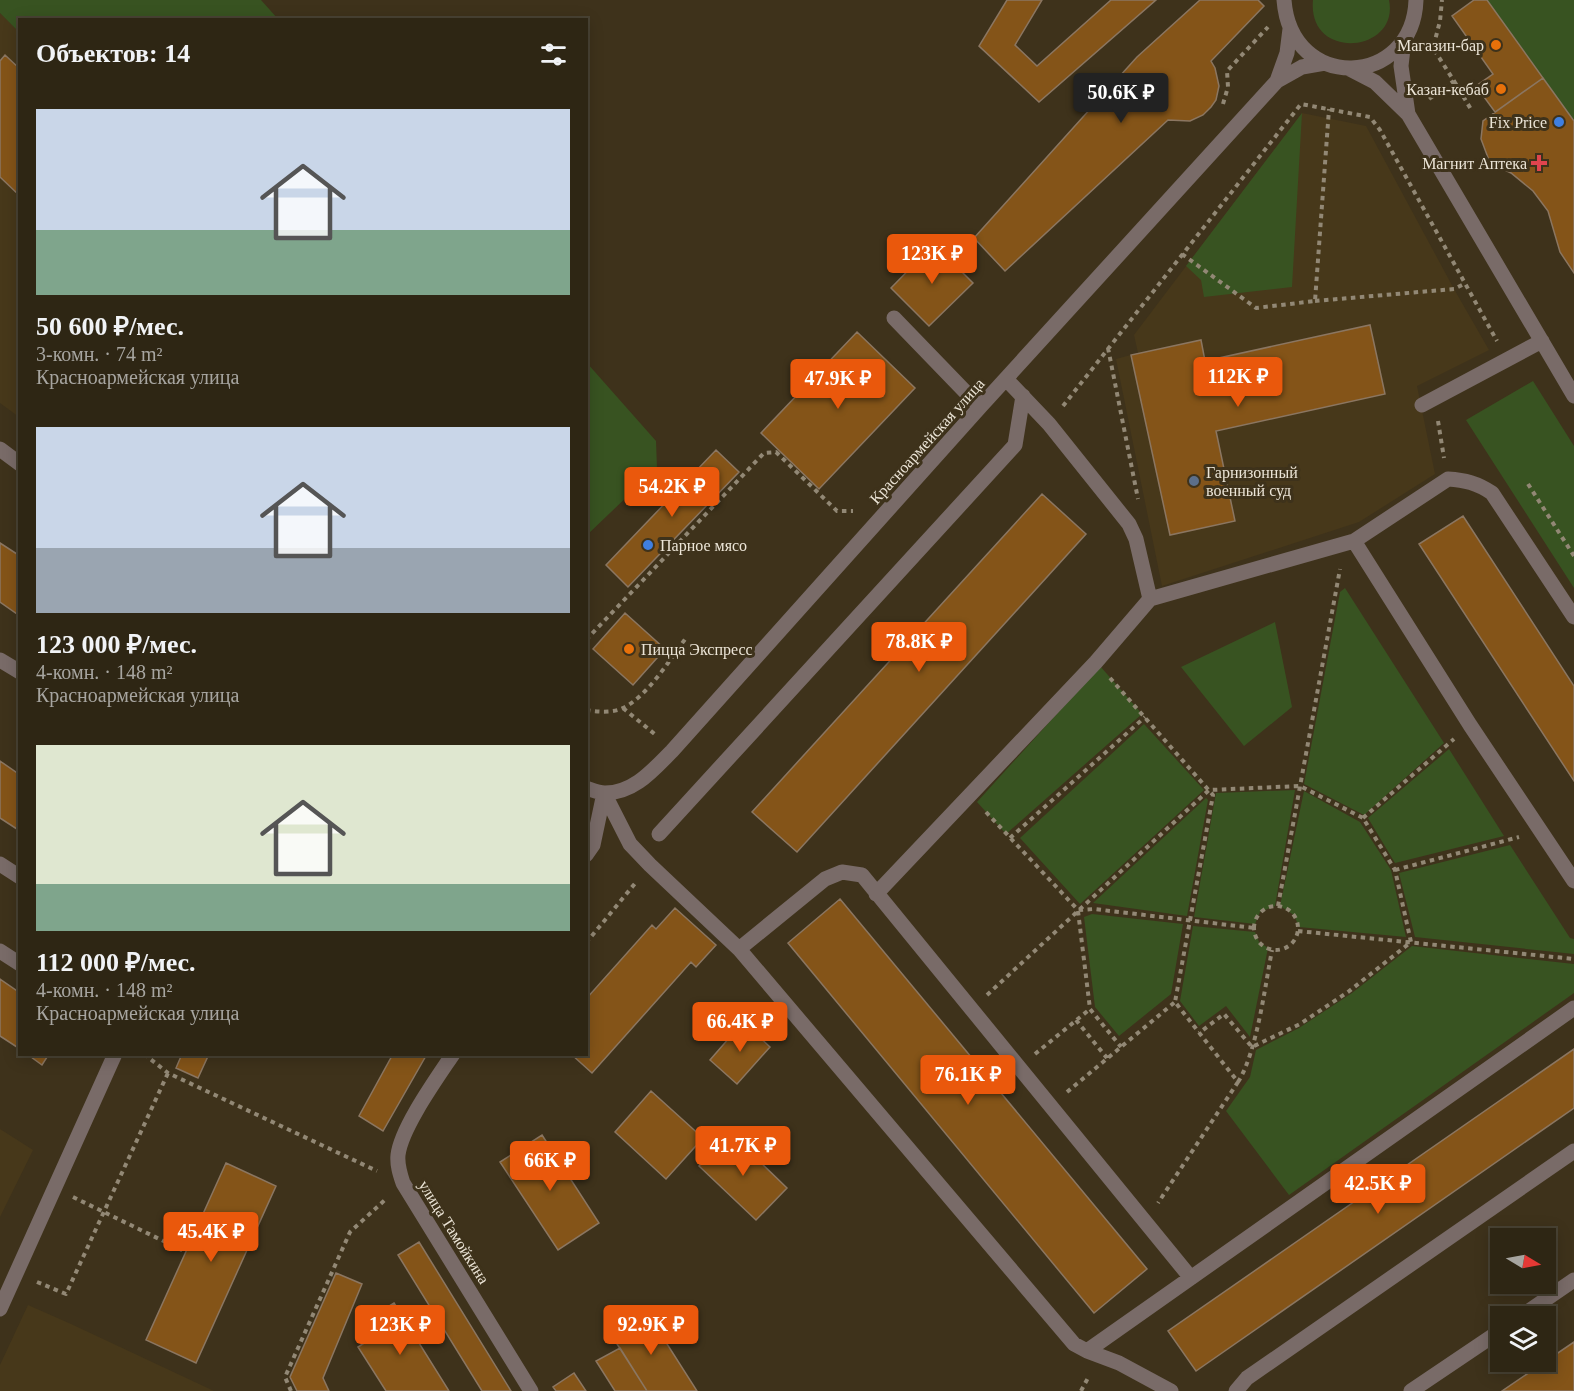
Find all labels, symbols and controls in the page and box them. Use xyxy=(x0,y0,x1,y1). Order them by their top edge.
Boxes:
place label: Магазин-бар xyxy=(1397,37,1484,55)
icon: filters xyxy=(537,38,570,71)
marker: Магазин-бар xyxy=(1489,38,1503,52)
text: Объектов: 14 xyxy=(36,39,190,68)
pin: 50.6K ₽ xyxy=(1066,73,1176,124)
text: 50.6K ₽ xyxy=(1087,81,1155,103)
place label: Казан-кебаб xyxy=(1406,81,1489,98)
marker: Казан-кебаб xyxy=(1494,82,1508,96)
place label: Fix Price xyxy=(1489,114,1547,131)
marker: Fix Price xyxy=(1552,115,1566,129)
icon: home xyxy=(249,148,357,256)
place label: Магнит Аптека xyxy=(1422,155,1527,172)
marker: Магнит Аптека xyxy=(1532,156,1546,170)
pin: 123K ₽ xyxy=(883,234,981,285)
text: 123K ₽ xyxy=(901,242,963,264)
text: 50 600 ₽/мес. xyxy=(36,312,184,341)
text: 3-комн. · 74 m² xyxy=(36,343,163,365)
pin: 112K ₽ xyxy=(1189,357,1287,408)
pin: 47.9K ₽ xyxy=(783,359,893,410)
text: 112K ₽ xyxy=(1207,365,1269,387)
text: Красноармейская улица xyxy=(36,366,239,388)
text: 47.9K ₽ xyxy=(804,367,872,389)
street label: Красноармейская улица xyxy=(866,375,988,508)
place label: Гарнизонный военный суд xyxy=(1206,464,1298,500)
icon: home xyxy=(249,466,357,574)
pin: 54.2K ₽ xyxy=(617,467,727,518)
marker: Гарнизонный военный суд xyxy=(1187,474,1201,488)
text: 54.2K ₽ xyxy=(638,475,706,497)
place label: Парное мясо xyxy=(660,537,747,555)
marker: Парное мясо xyxy=(641,538,655,552)
pin: 78.8K ₽ xyxy=(864,622,974,673)
text: 123 000 ₽/мес. xyxy=(36,630,197,659)
text: 78.8K ₽ xyxy=(885,630,953,652)
place label: Пицца Экспресс xyxy=(641,641,753,659)
marker: Пицца Экспресс xyxy=(622,642,636,656)
text: 4-комн. · 148 m² xyxy=(36,661,173,683)
text: Красноармейская улица xyxy=(36,684,239,706)
icon: home xyxy=(249,784,357,892)
text: 112 000 ₽/мес. xyxy=(36,948,196,977)
text: 4-комн. · 148 m² xyxy=(36,979,173,1001)
text: Красноармейская улица xyxy=(36,1002,239,1024)
pin: 66.4K ₽ xyxy=(685,1002,795,1053)
text: 66.4K ₽ xyxy=(706,1010,774,1032)
pin: 76.1K ₽ xyxy=(913,1055,1023,1106)
text: 76.1K ₽ xyxy=(934,1063,1002,1085)
pin: 41.7K ₽ xyxy=(688,1126,798,1177)
text: 41.7K ₽ xyxy=(709,1134,777,1156)
pin: 66K ₽ xyxy=(508,1141,592,1192)
text: 66K ₽ xyxy=(524,1149,576,1171)
pin: 42.5K ₽ xyxy=(1323,1164,1433,1215)
text: 42.5K ₽ xyxy=(1344,1172,1412,1194)
street label: улица Тамойкина xyxy=(415,1177,493,1287)
pin: 45.4K ₽ xyxy=(156,1212,266,1263)
text: 45.4K ₽ xyxy=(177,1220,245,1242)
north arrow xyxy=(1490,1228,1556,1294)
map controls xyxy=(1490,1228,1556,1372)
pin: 123K ₽ xyxy=(351,1305,449,1356)
pin: 92.9K ₽ xyxy=(596,1305,706,1356)
button: layers xyxy=(1490,1306,1556,1372)
text: 123K ₽ xyxy=(369,1313,431,1335)
text: 92.9K ₽ xyxy=(617,1313,685,1335)

